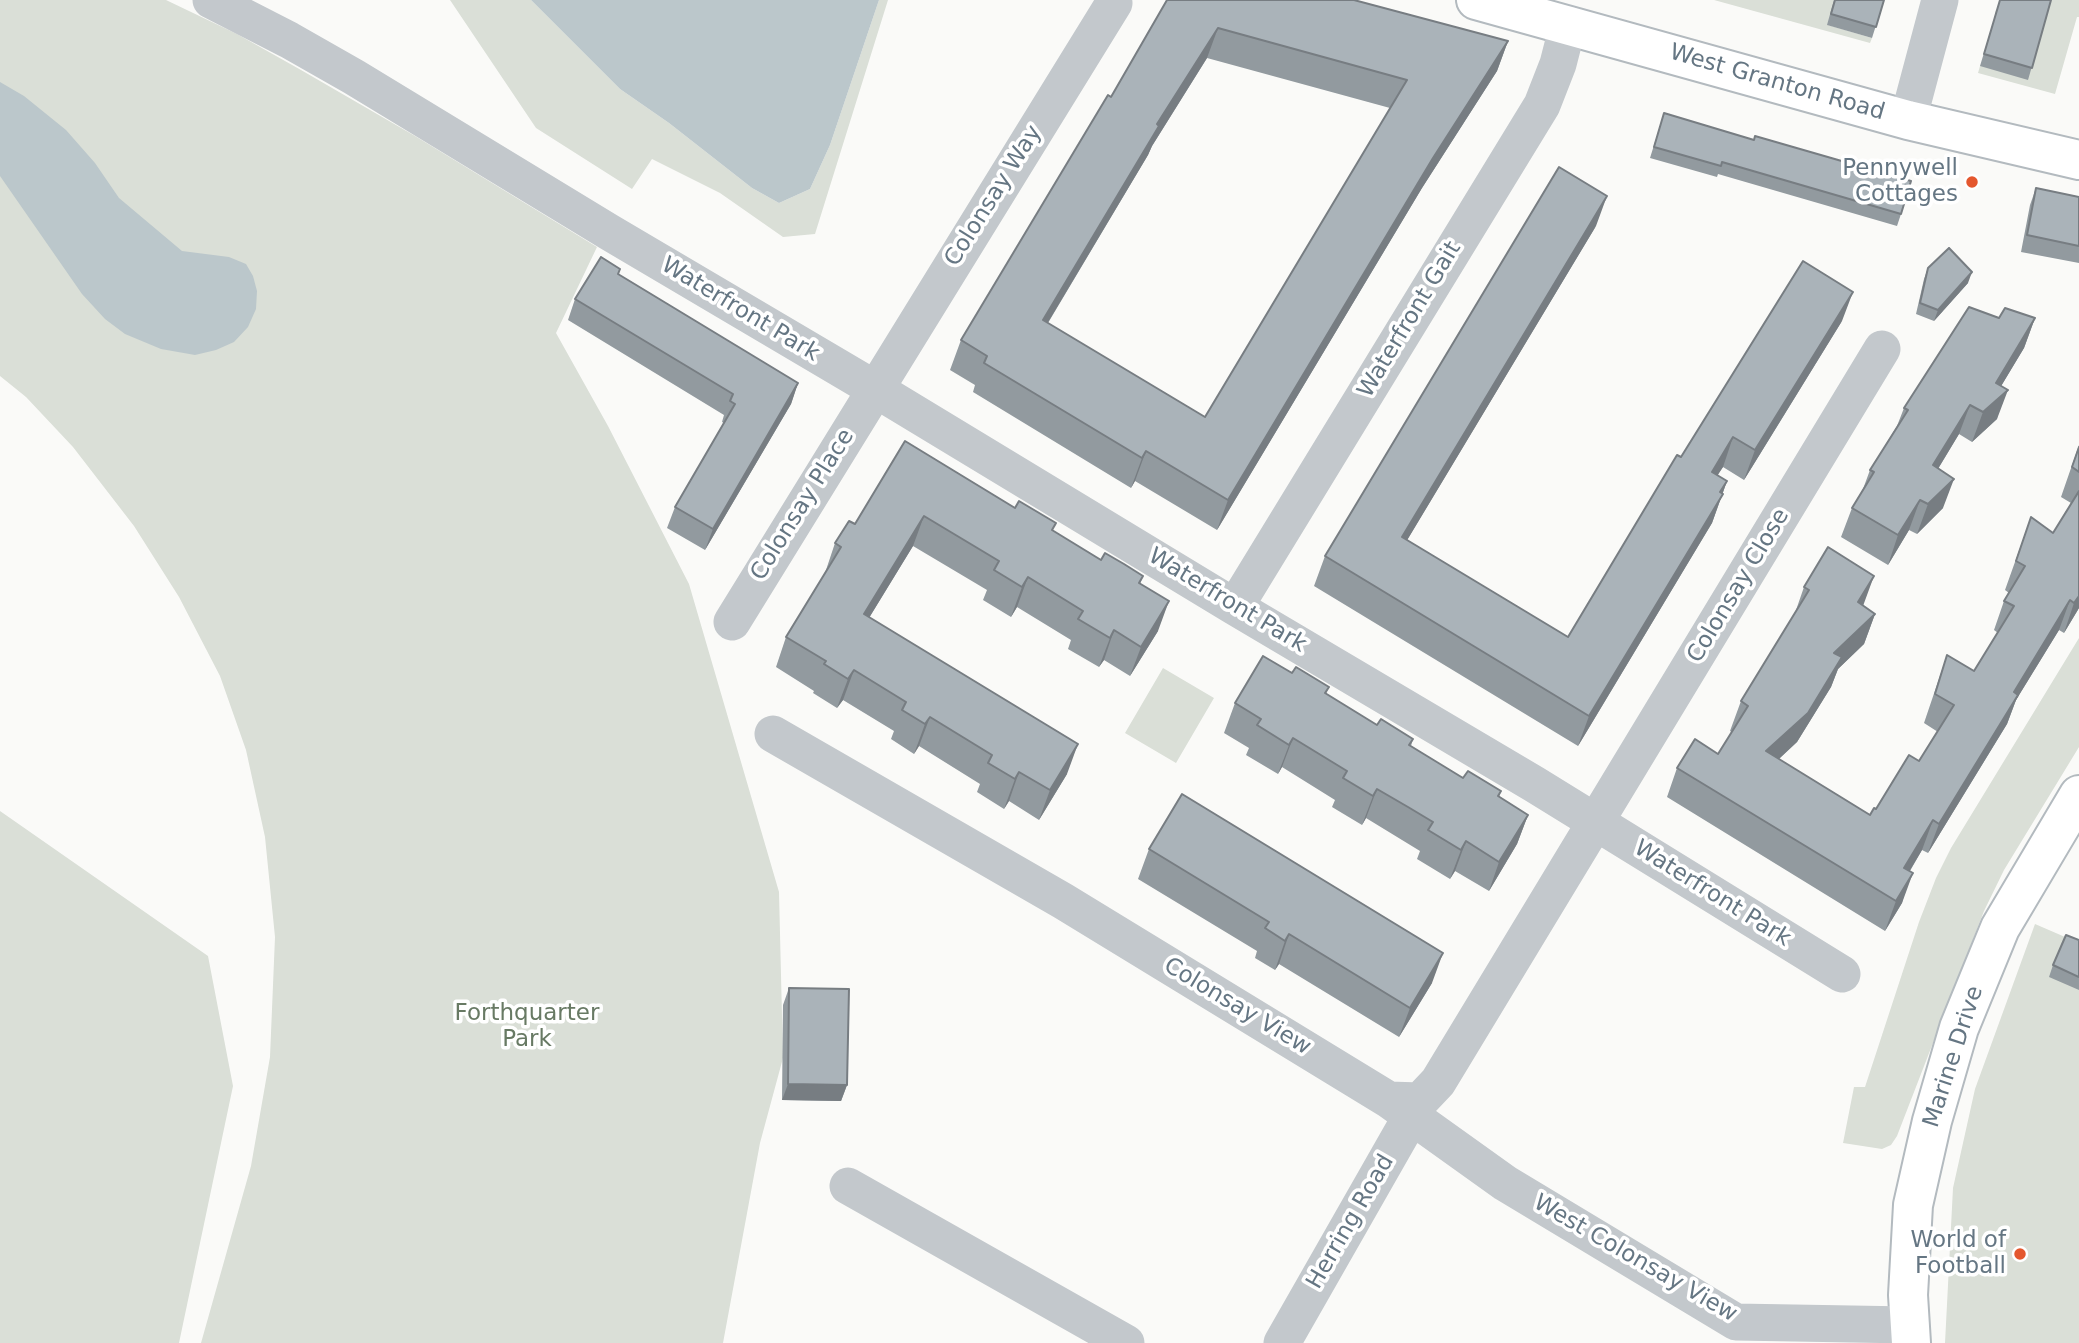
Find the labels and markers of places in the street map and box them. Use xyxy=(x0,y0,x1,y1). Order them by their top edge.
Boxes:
place label: Pennywell Cottages xyxy=(1842,155,1958,209)
marker: Pennywell Cottages xyxy=(1964,174,1980,190)
place label: World of Football xyxy=(1911,1227,2006,1281)
marker: World of Football xyxy=(2012,1246,2028,1262)

